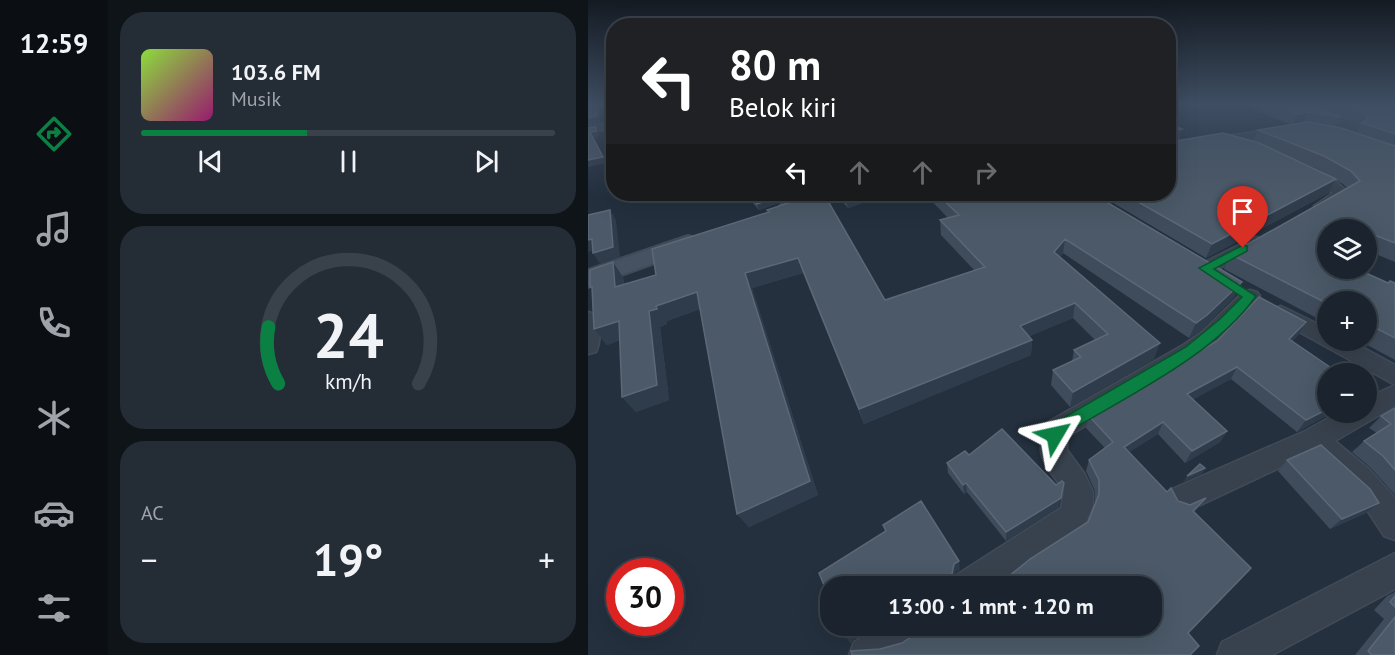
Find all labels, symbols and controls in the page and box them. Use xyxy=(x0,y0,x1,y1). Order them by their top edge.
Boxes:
text: 12:59 xyxy=(20,26,88,60)
text: 80 m xyxy=(729,37,821,92)
icon: left xyxy=(630,42,708,120)
text: 103.6 FM xyxy=(231,58,321,86)
text: Musik xyxy=(231,86,281,112)
text: Belok kiri xyxy=(729,90,837,124)
icon: directions xyxy=(33,113,75,155)
icon: previous xyxy=(194,145,227,178)
icon: pause xyxy=(332,145,365,178)
icon: next xyxy=(470,145,503,178)
icon: left xyxy=(780,156,813,189)
icon: ahead xyxy=(843,156,876,189)
icon: ahead xyxy=(906,156,939,189)
icon: right xyxy=(969,156,1002,189)
pin xyxy=(1217,186,1268,248)
icon: arrive xyxy=(1226,195,1259,228)
icon: music xyxy=(33,208,75,250)
map controls xyxy=(1317,219,1377,423)
button: layers xyxy=(1317,219,1377,279)
button: + xyxy=(1317,291,1377,351)
text: 24 xyxy=(313,295,383,376)
icon: phone xyxy=(33,302,75,344)
button: − xyxy=(1317,363,1377,423)
text: km/h xyxy=(324,368,371,396)
icon: climate xyxy=(33,397,75,439)
position arrow xyxy=(1023,403,1087,467)
icon: car xyxy=(33,492,75,534)
text: AC xyxy=(141,500,164,526)
text: 19° xyxy=(313,530,383,588)
text: − xyxy=(141,538,158,581)
text: + xyxy=(538,538,555,581)
speed limit sign: 30 xyxy=(606,558,684,636)
icon: filters xyxy=(33,587,75,629)
text: 13:00 · 1 mnt · 120 m xyxy=(888,592,1094,620)

